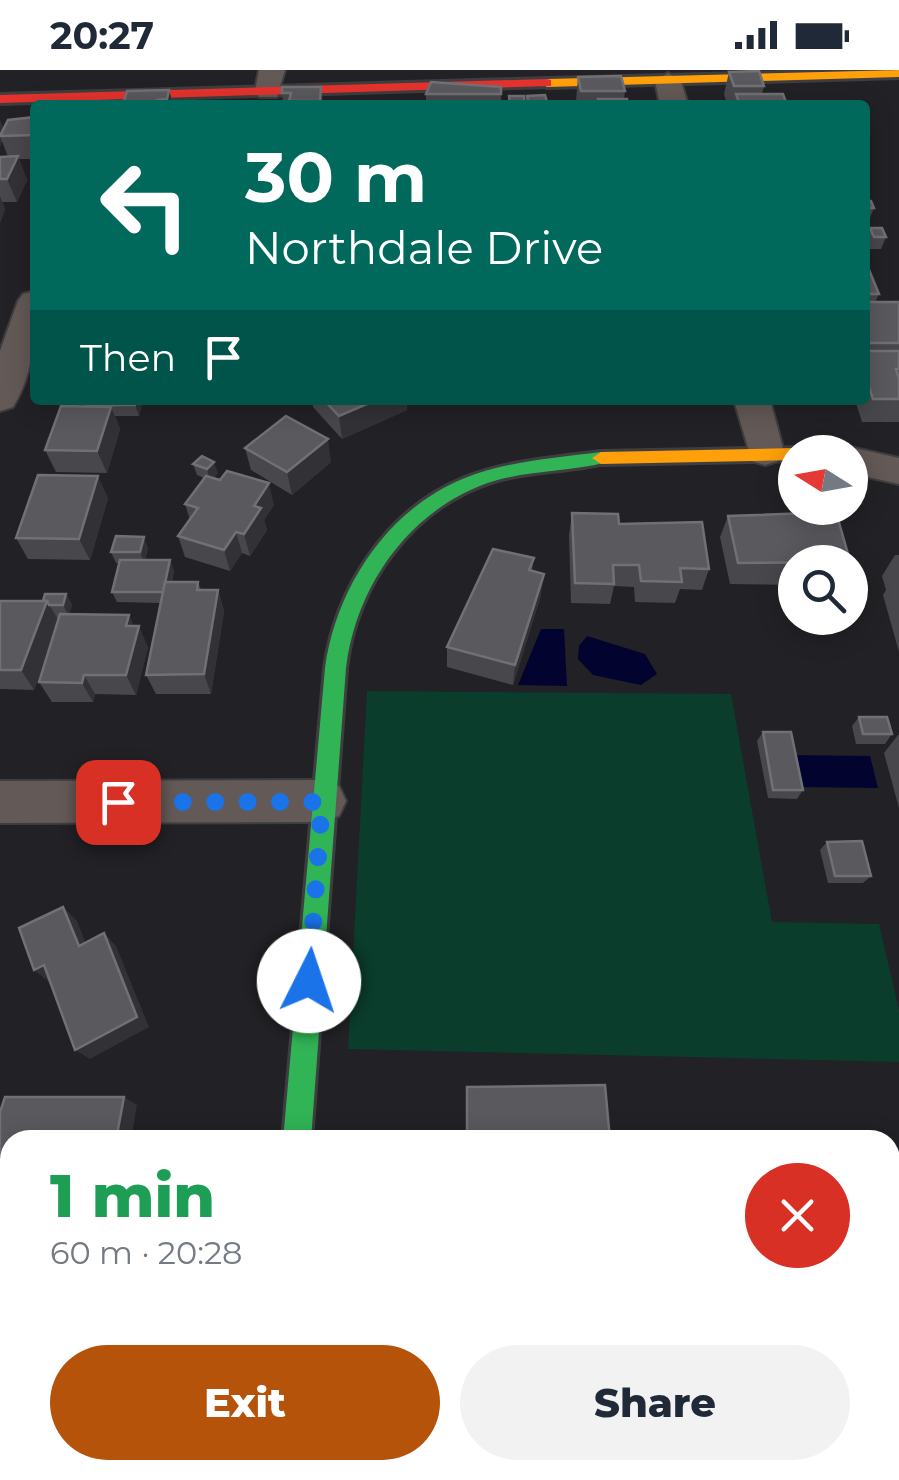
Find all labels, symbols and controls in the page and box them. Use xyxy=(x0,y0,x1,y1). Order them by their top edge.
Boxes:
text: 20:27 xyxy=(50,12,154,59)
text: 30 m xyxy=(245,134,427,220)
icon: left xyxy=(80,140,210,270)
text: Northdale Drive xyxy=(245,220,603,275)
icon: arrive xyxy=(196,330,251,385)
text: Then xyxy=(80,334,176,381)
north arrow xyxy=(778,435,868,525)
map controls xyxy=(778,435,868,635)
button: search xyxy=(778,545,868,635)
pin xyxy=(76,760,161,845)
icon: arrive xyxy=(91,775,146,830)
position arrow xyxy=(257,929,361,1033)
text: 1 min xyxy=(50,1159,215,1232)
button: close xyxy=(745,1163,850,1268)
text: 60 m · 20:28 xyxy=(50,1233,243,1272)
button: Exit xyxy=(50,1345,440,1460)
button: Share xyxy=(460,1345,850,1460)

